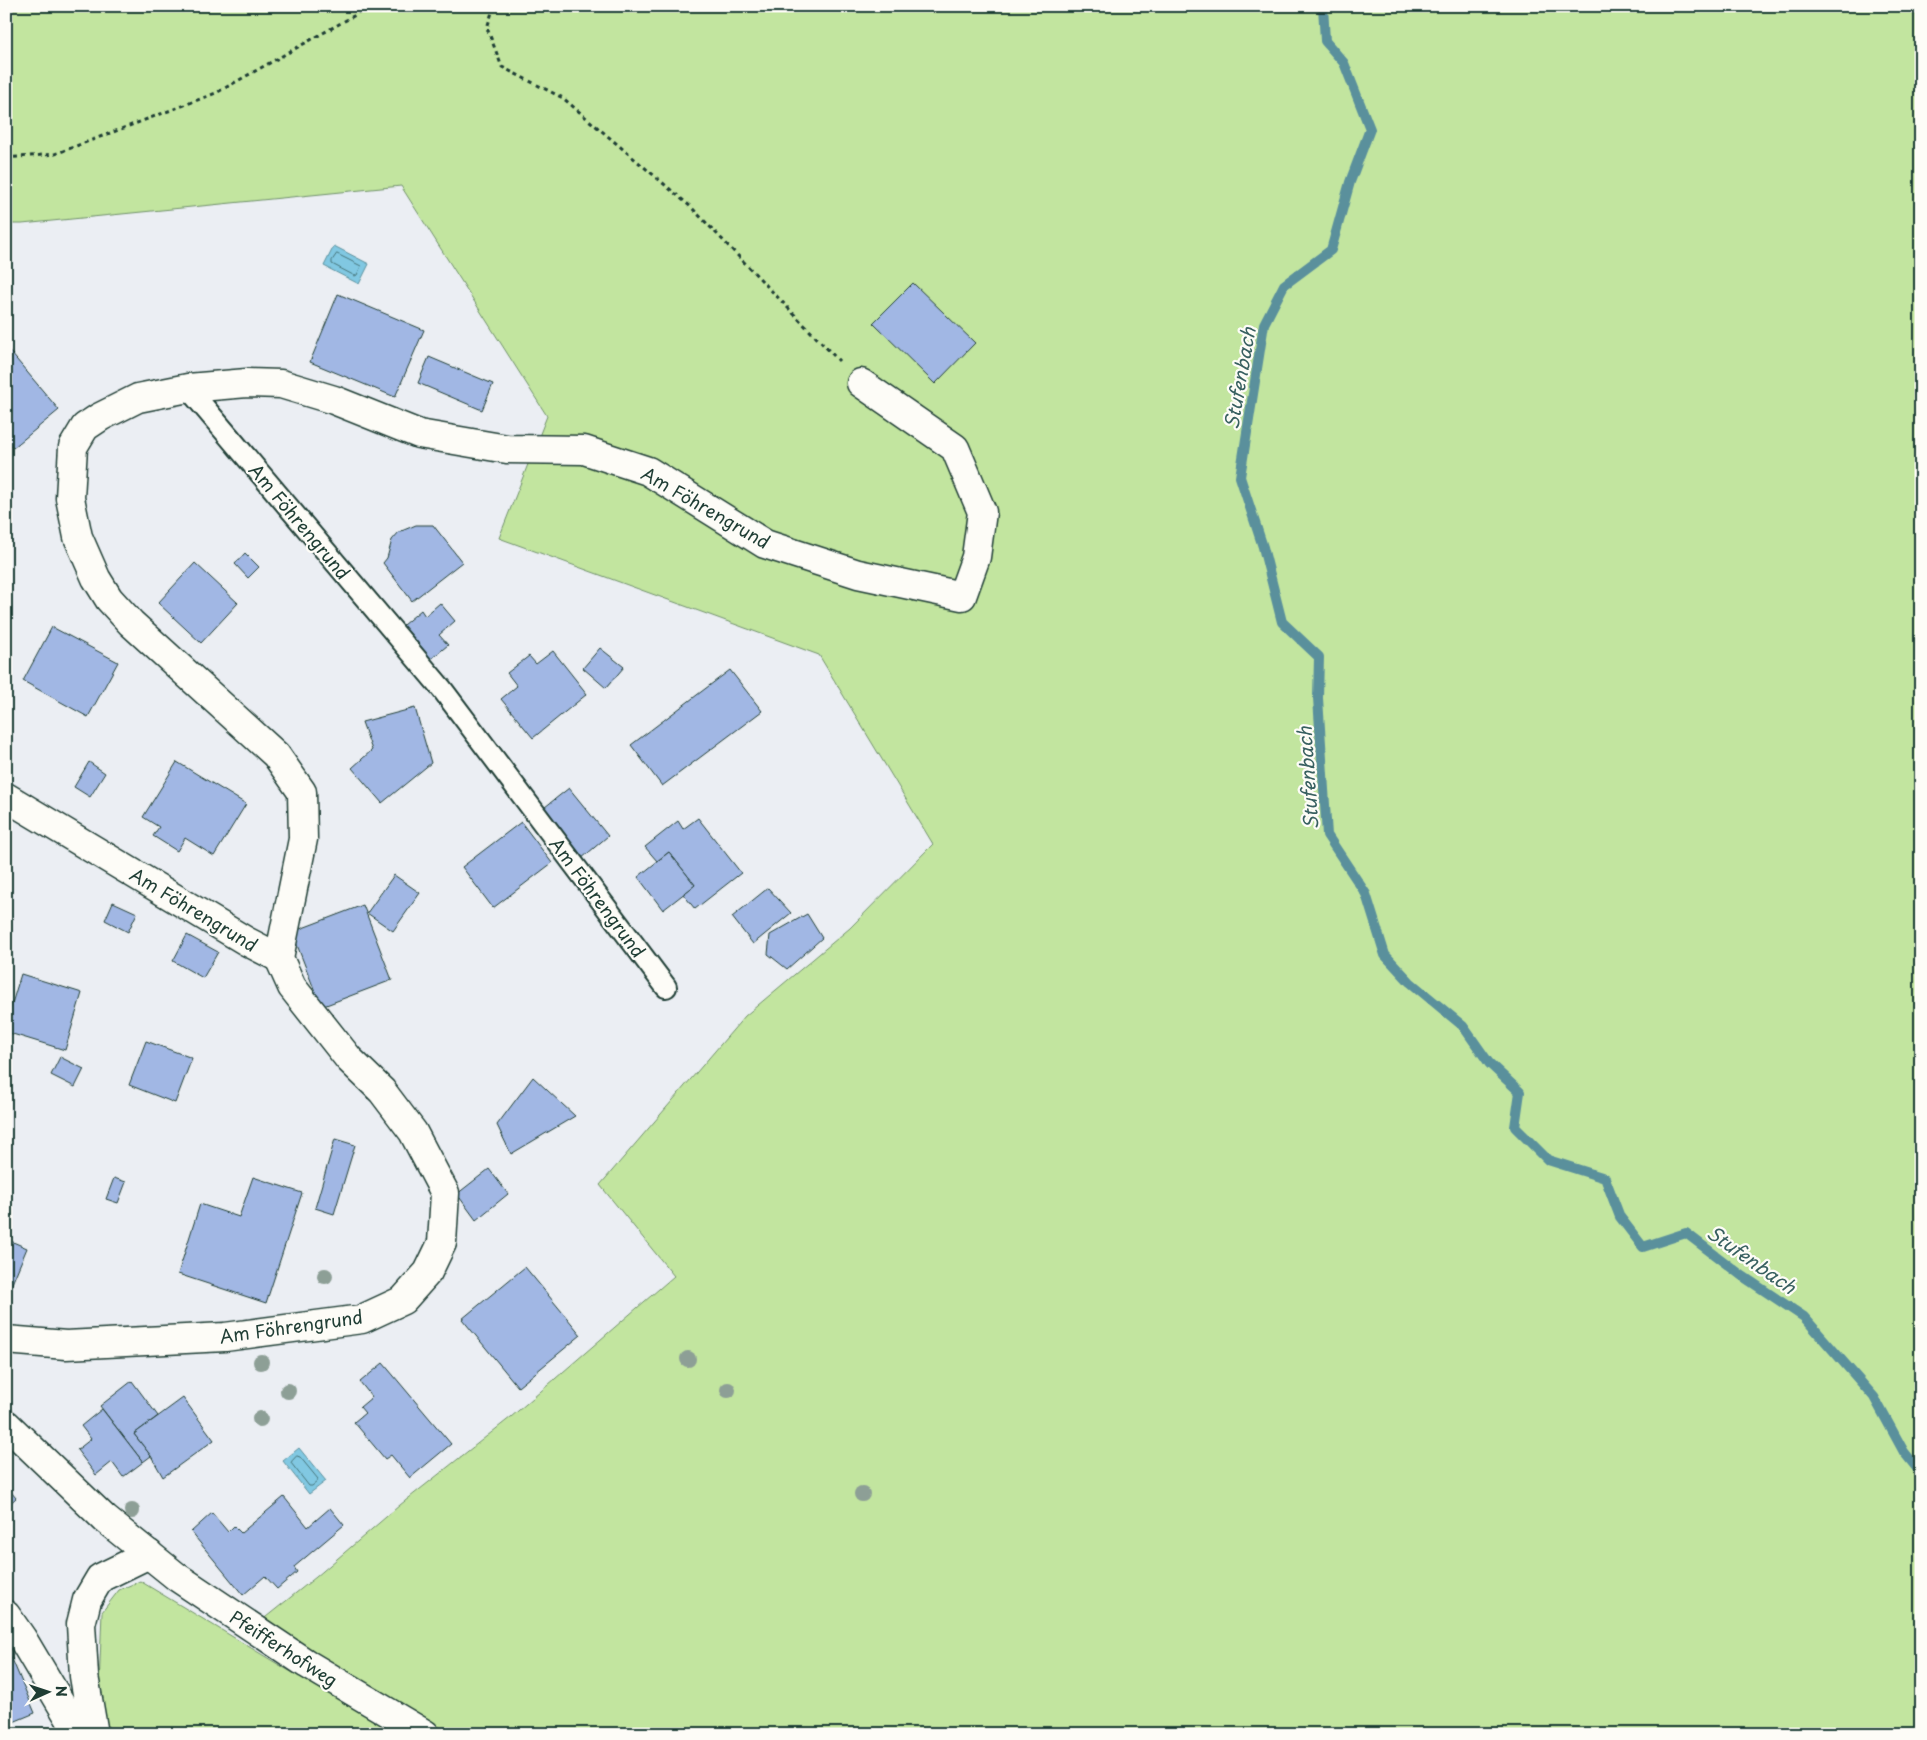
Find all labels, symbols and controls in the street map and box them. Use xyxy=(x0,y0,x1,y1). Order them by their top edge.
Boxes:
water label: Stufenbach xyxy=(1216,324,1262,431)
street label: Am Föhrengrund xyxy=(243,457,357,585)
street label: Am Föhrengrund xyxy=(637,459,775,555)
water label: Stufenbach xyxy=(1289,725,1325,830)
street label: Am Föhrengrund xyxy=(544,831,652,963)
street label: Am Föhrengrund xyxy=(125,860,263,958)
water label: Stufenbach xyxy=(1702,1218,1803,1301)
street label: Am Föhrengrund xyxy=(218,1303,364,1349)
street label: Pfeifferhofweg xyxy=(225,1603,343,1693)
north arrow xyxy=(22,1668,72,1718)
text: N xyxy=(51,1685,72,1697)

